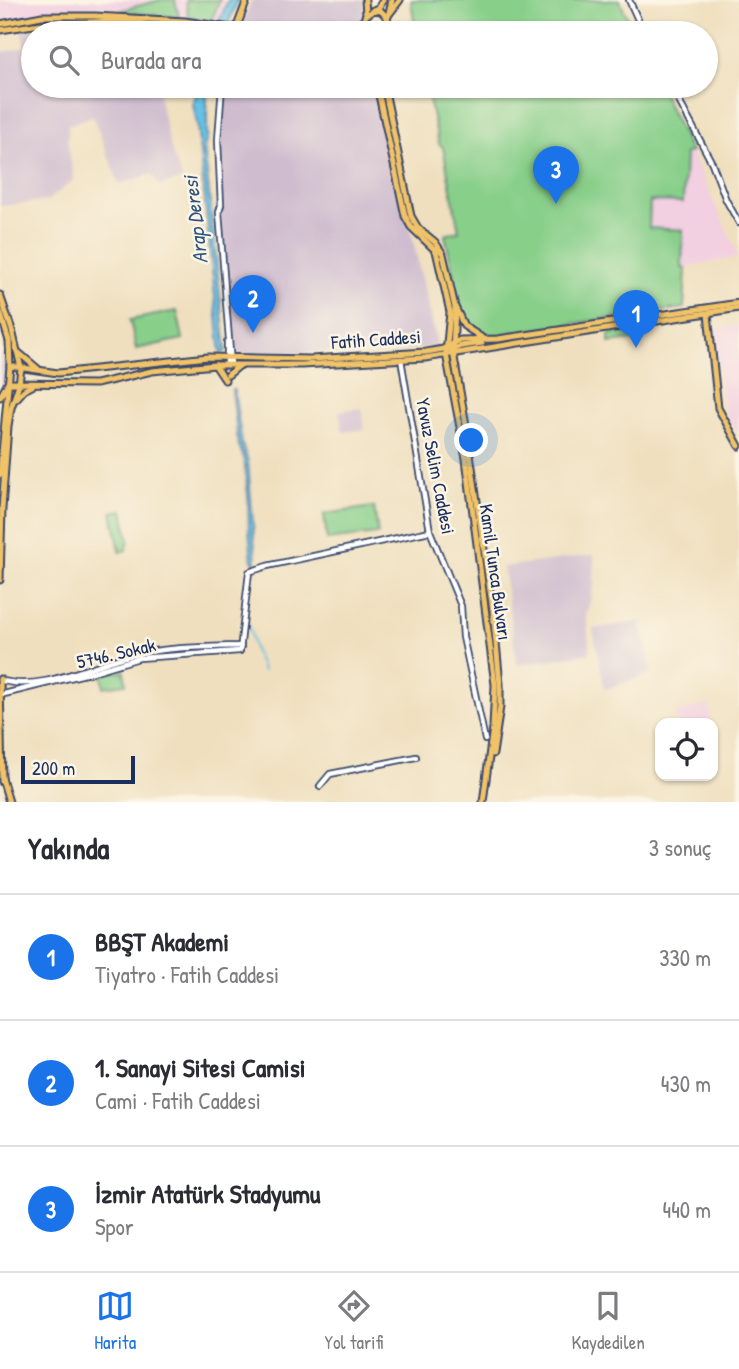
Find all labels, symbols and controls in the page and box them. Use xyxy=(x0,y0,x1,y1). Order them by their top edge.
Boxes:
search box xyxy=(21,21,718,98)
icon: search xyxy=(45,41,83,79)
text: Burada ara xyxy=(101,42,202,77)
pin: 3 xyxy=(533,146,579,204)
water label: Arap Deresi xyxy=(175,172,215,265)
pin: 2 xyxy=(230,275,276,333)
pin: 1 xyxy=(613,290,659,348)
street label: Fatih Caddesi xyxy=(329,323,422,355)
street label: Yavuz Selim Caddesi xyxy=(410,396,462,536)
your location xyxy=(454,423,488,457)
street label: Kamil Tunca Bulvarı xyxy=(474,502,518,642)
street label: 5746. Sokak xyxy=(74,631,158,675)
map controls xyxy=(655,718,718,781)
button: locate xyxy=(655,718,718,781)
scale bar xyxy=(21,753,135,785)
text: 200 m xyxy=(32,755,75,781)
text: Yakında xyxy=(28,828,109,868)
text: 3 sonuç xyxy=(649,832,711,863)
text: BBŞT Akademi xyxy=(95,924,229,959)
text: 1 xyxy=(47,942,55,973)
text: 330 m xyxy=(659,942,711,973)
text: Tiyatro · Fatih Caddesi xyxy=(95,959,279,990)
text: 1. Sanayi Sitesi Camisi xyxy=(95,1050,306,1085)
text: 2 xyxy=(46,1068,56,1099)
text: 430 m xyxy=(661,1068,711,1099)
text: Cami · Fatih Caddesi xyxy=(95,1085,261,1116)
text: İzmir Atatürk Stadyumu xyxy=(95,1176,320,1211)
text: 3 xyxy=(46,1194,56,1225)
text: 440 m xyxy=(663,1194,711,1225)
text: Spor xyxy=(95,1211,134,1242)
tab: Harita xyxy=(94,1287,136,1355)
tab: Yol tarifi xyxy=(324,1287,383,1355)
tab: Kaydedilen xyxy=(572,1287,645,1355)

